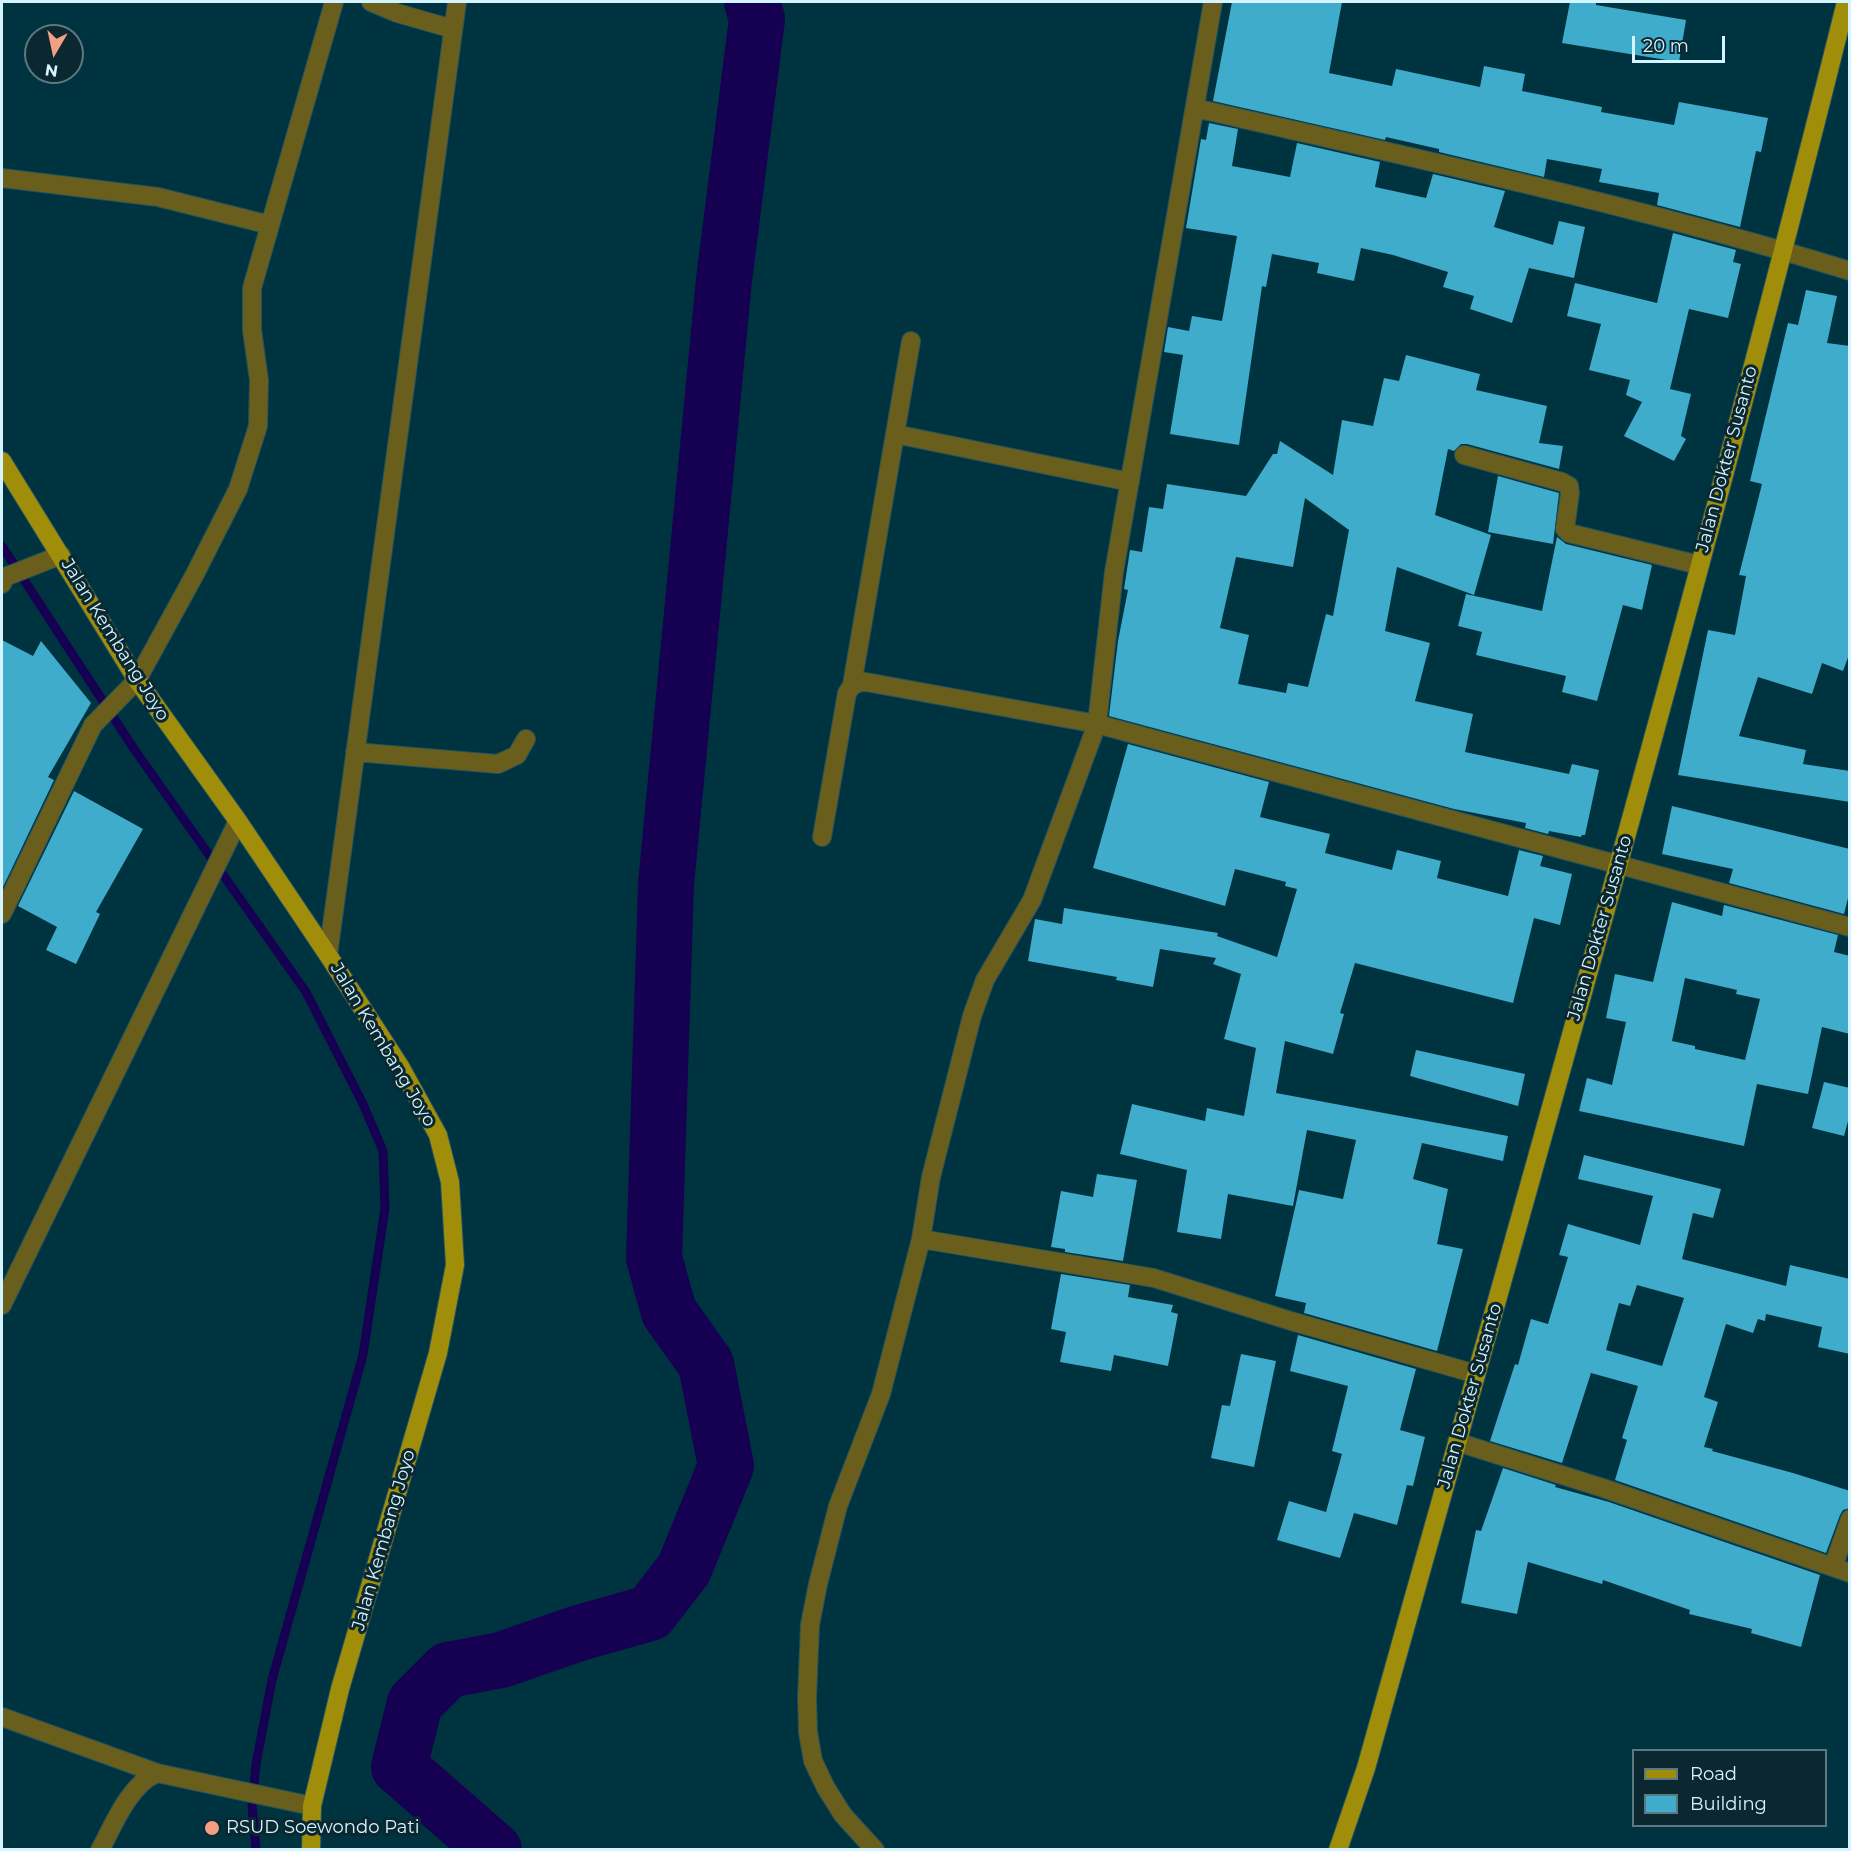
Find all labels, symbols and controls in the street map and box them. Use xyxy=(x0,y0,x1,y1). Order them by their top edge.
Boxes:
north arrow xyxy=(24,24,84,84)
scale bar xyxy=(1635,24,1728,62)
text: 20 m xyxy=(1643,35,1689,57)
text: N xyxy=(44,60,59,81)
street label: Jalan Dokter Susanto xyxy=(1692,364,1762,554)
street label: Jalan Kembang Joyo xyxy=(56,555,174,725)
street label: Jalan Dokter Susanto xyxy=(1563,833,1637,1023)
street label: Jalan Kembang Joyo xyxy=(326,959,440,1131)
street label: Jalan Dokter Susanto xyxy=(1433,1301,1507,1491)
street label: Jalan Kembang Joyo xyxy=(348,1447,420,1633)
legend xyxy=(1632,1749,1827,1827)
text: Road xyxy=(1690,1763,1737,1785)
text: Building xyxy=(1690,1793,1767,1815)
place label: RSUD Soewondo Pati xyxy=(226,1817,420,1839)
marker: RSUD Soewondo Pati xyxy=(203,1819,221,1837)

